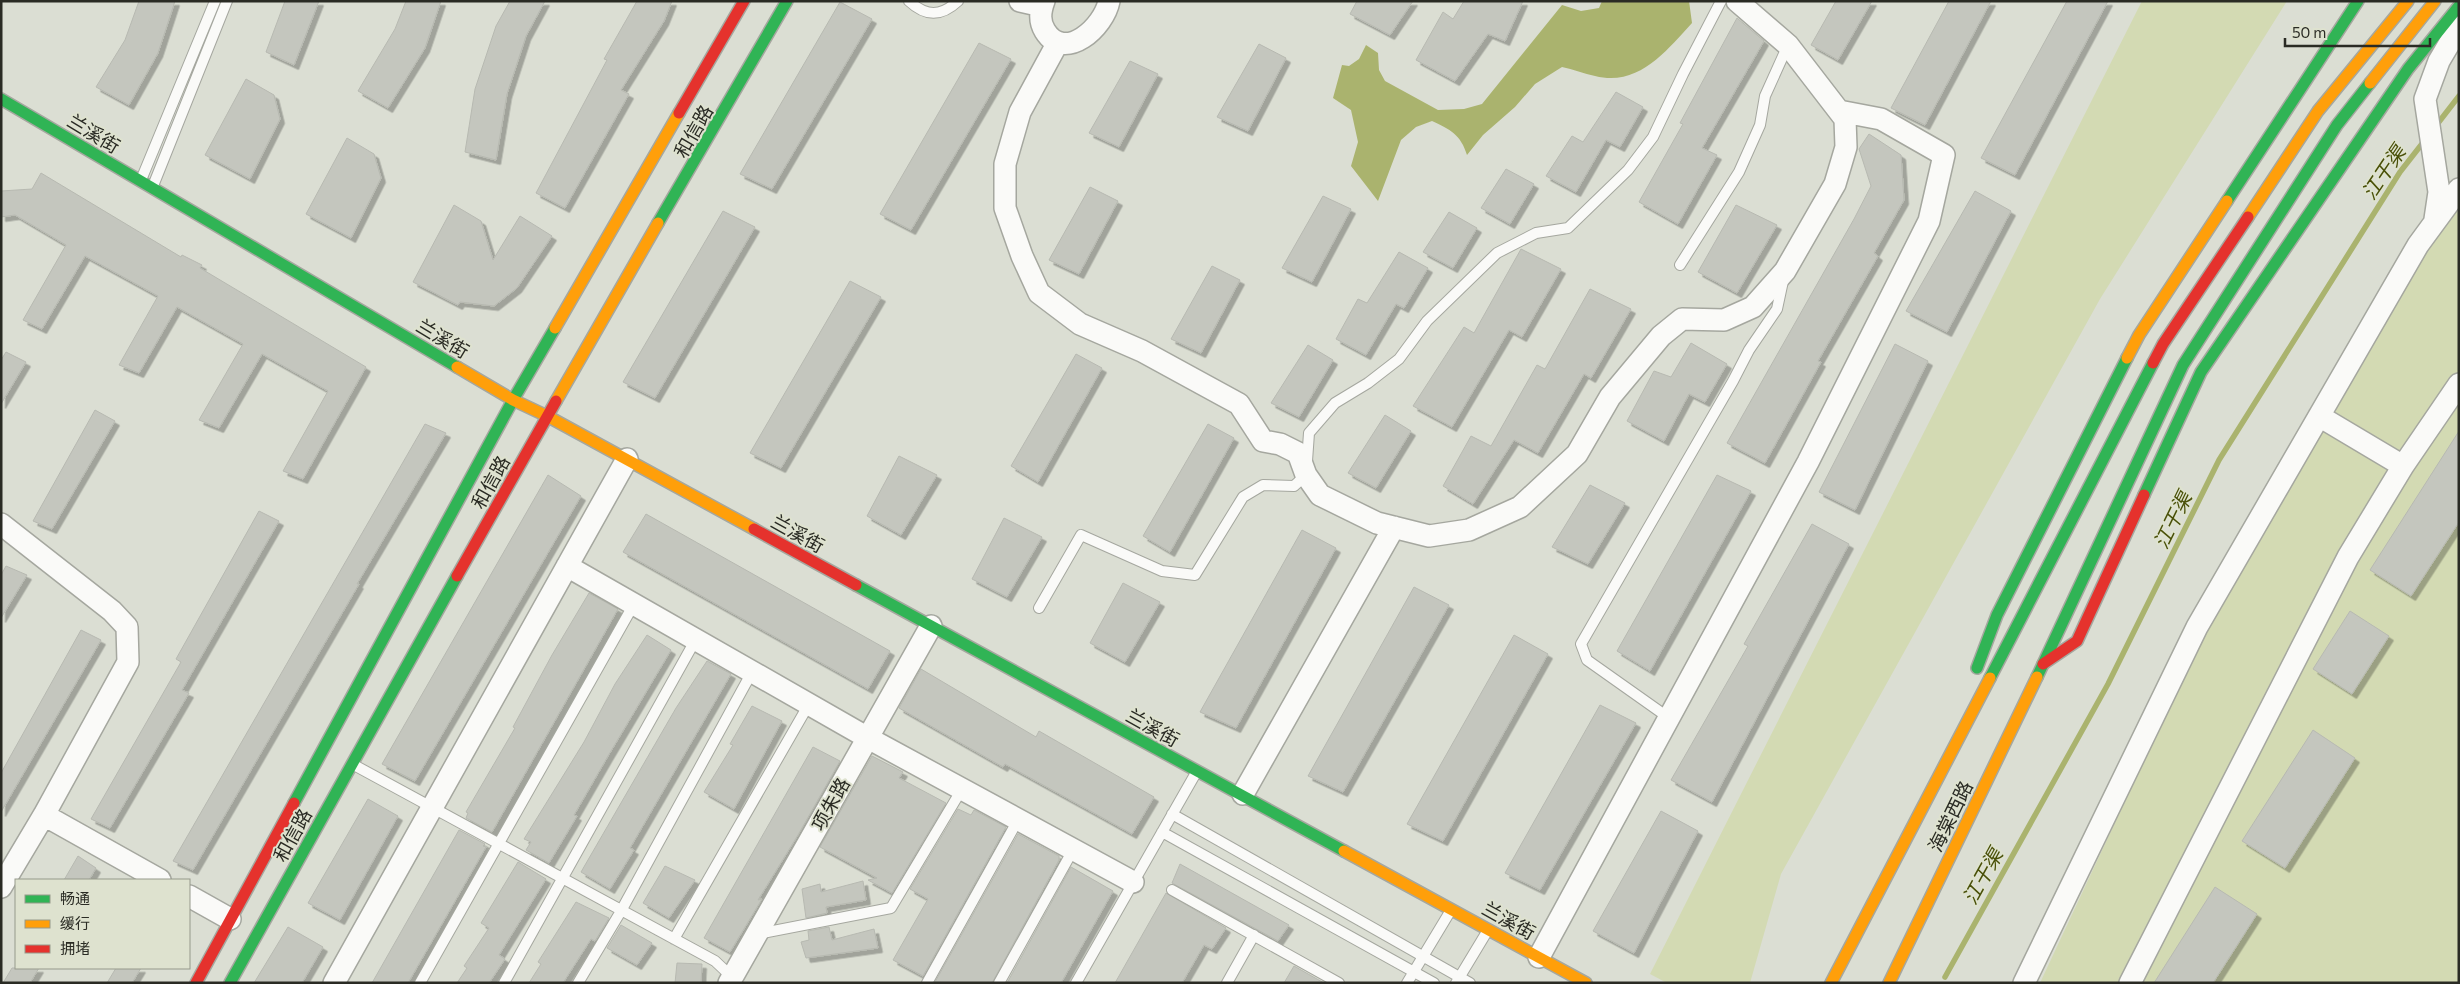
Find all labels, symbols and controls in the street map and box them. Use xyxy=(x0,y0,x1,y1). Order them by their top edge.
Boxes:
scale bar xyxy=(2285,15,2430,47)
text: 50 m xyxy=(2292,23,2326,41)
street label: 和信路 xyxy=(669,101,717,161)
street label: 兰溪街 xyxy=(64,108,124,158)
water label: 江干渠 xyxy=(2356,138,2411,204)
street label: 兰溪街 xyxy=(413,313,473,363)
street label: 和信路 xyxy=(466,451,514,513)
water label: 江干渠 xyxy=(2148,485,2197,552)
street label: 兰溪街 xyxy=(767,509,829,557)
street label: 兰溪街 xyxy=(1122,703,1184,751)
street label: 项朱路 xyxy=(806,773,854,835)
street label: 海棠西路 xyxy=(1923,777,1977,855)
street label: 和信路 xyxy=(268,804,316,866)
water label: 江干渠 xyxy=(1957,841,2008,908)
legend xyxy=(15,879,190,969)
text: 畅通 xyxy=(60,889,90,907)
street label: 兰溪街 xyxy=(1478,896,1540,944)
text: 缓行 xyxy=(60,914,90,932)
text: 拥堵 xyxy=(60,939,90,957)

